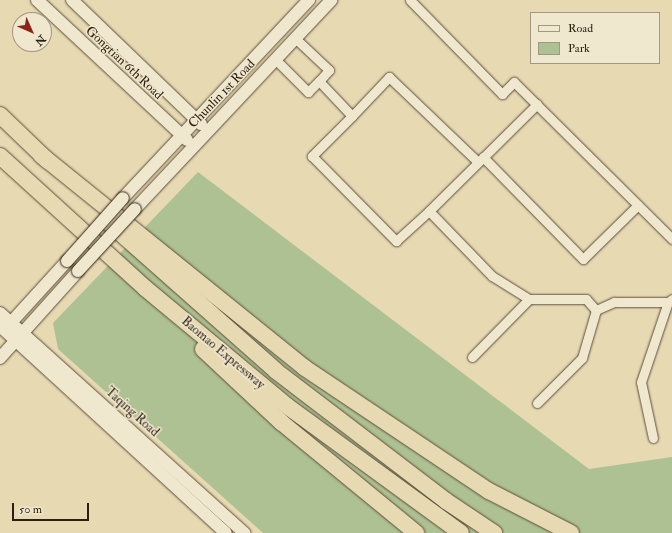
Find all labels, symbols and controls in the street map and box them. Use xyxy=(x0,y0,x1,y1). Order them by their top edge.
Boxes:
north arrow xyxy=(12,12,52,52)
legend xyxy=(530,12,660,64)
text: Road xyxy=(568,21,593,36)
street label: Gongtian 6th Road xyxy=(82,23,166,103)
text: N xyxy=(32,32,48,48)
text: Park xyxy=(568,41,590,56)
street label: Chunlin 1st Road xyxy=(185,57,259,131)
street label: Baomao Expressway xyxy=(178,314,268,392)
street label: Taqing Road xyxy=(102,384,162,440)
scale bar xyxy=(14,495,91,521)
text: 50 m xyxy=(19,502,42,517)

